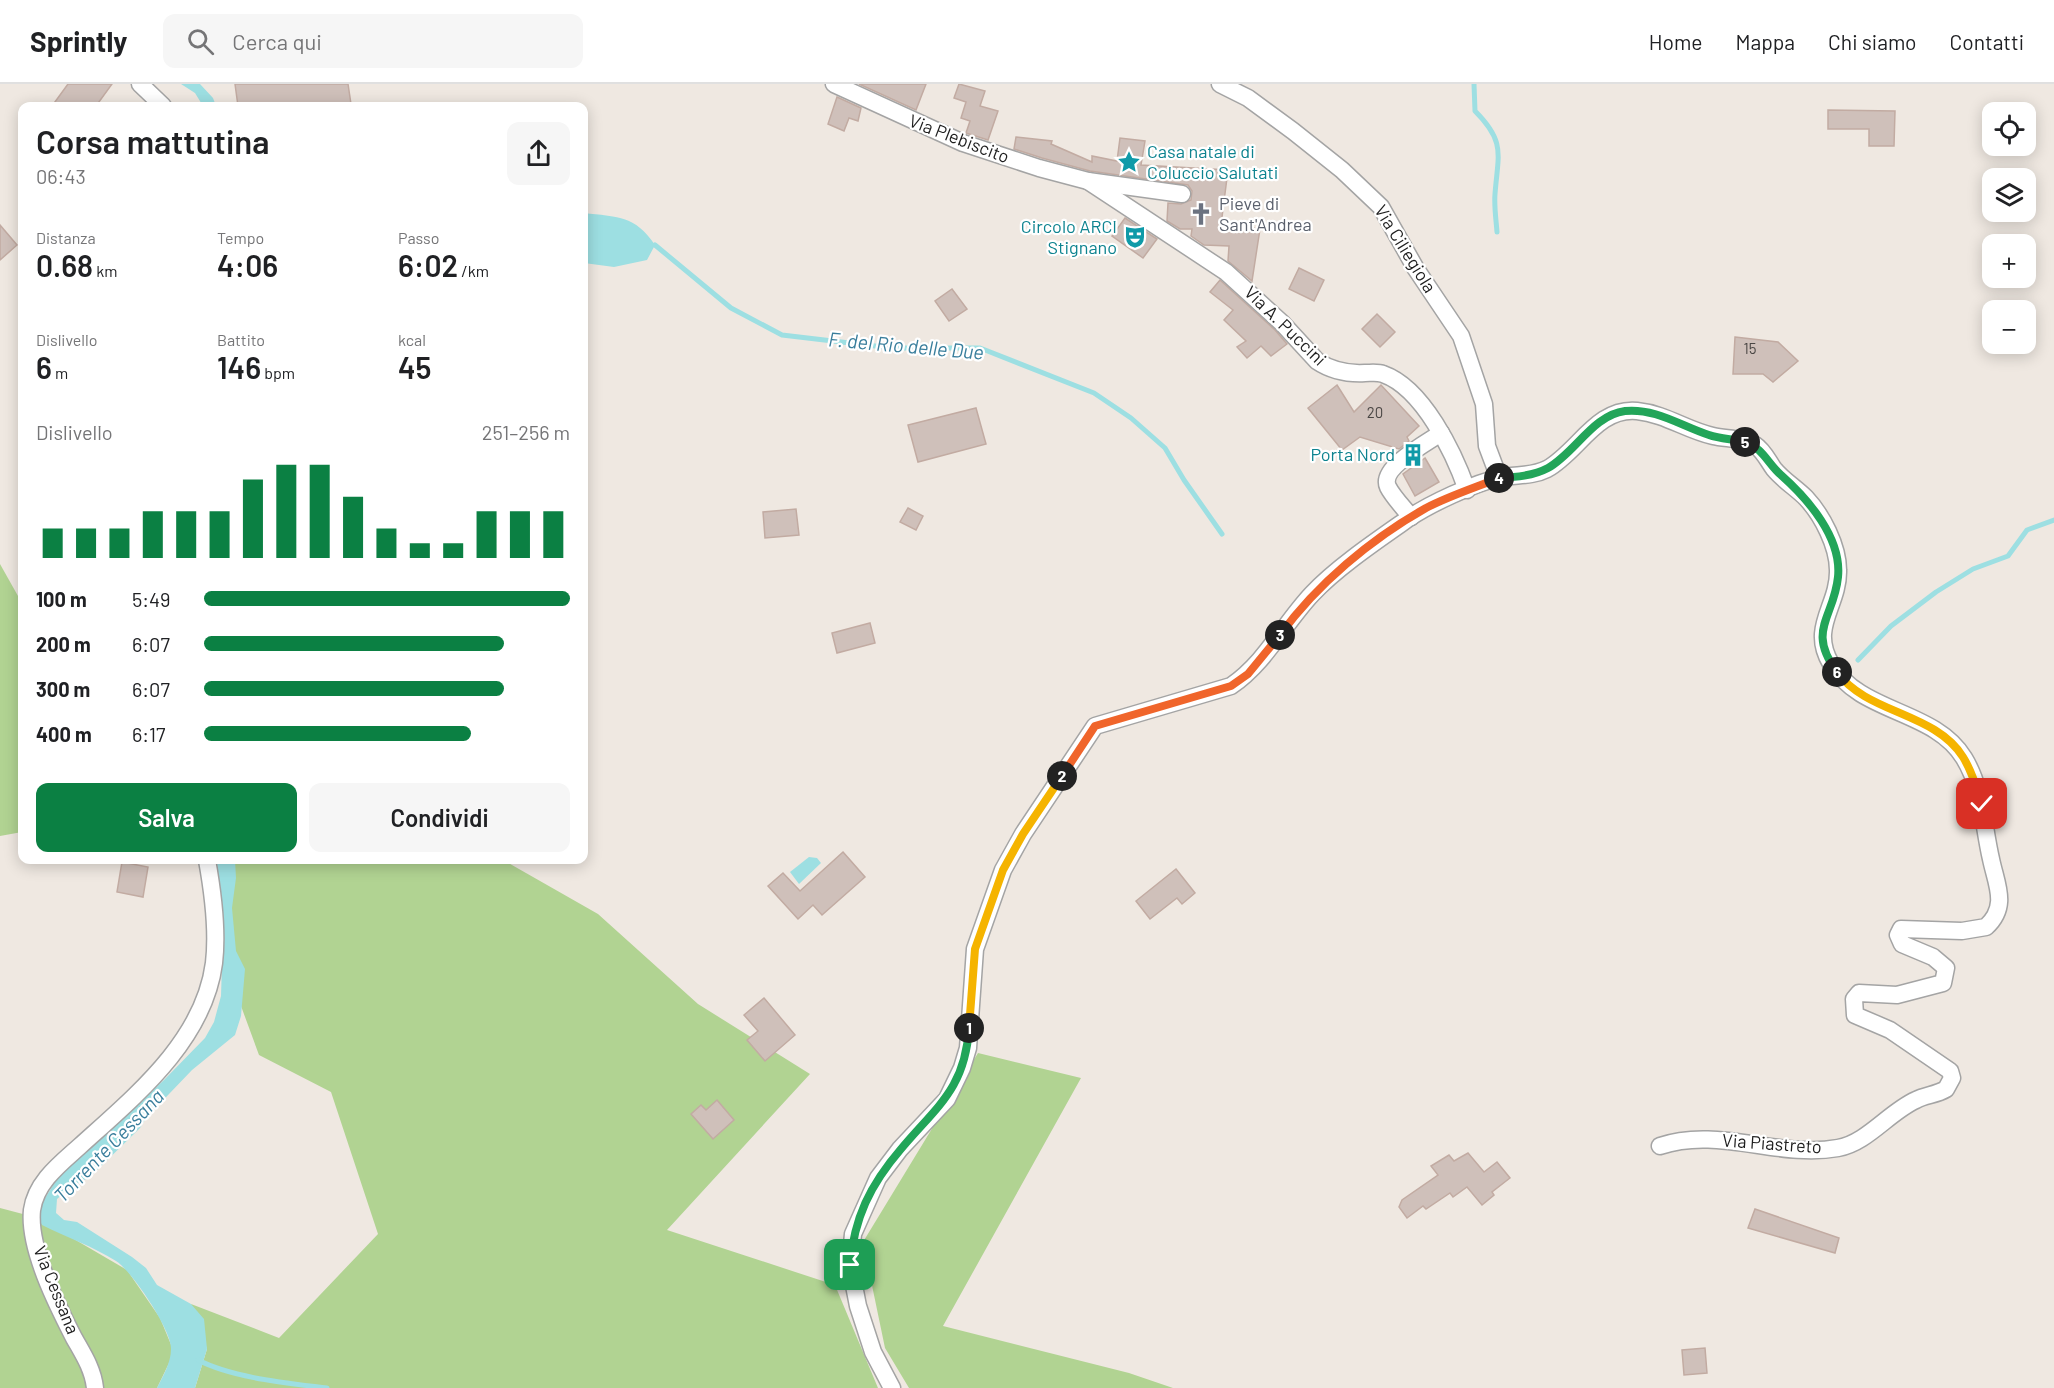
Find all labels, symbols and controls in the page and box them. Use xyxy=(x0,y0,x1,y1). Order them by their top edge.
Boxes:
search box xyxy=(163,14,583,68)
text: Sprintly xyxy=(30,24,127,58)
icon: search xyxy=(184,25,217,58)
text: Cerca qui xyxy=(232,28,322,54)
text: Home xyxy=(1649,29,1702,54)
text: Mappa xyxy=(1735,29,1795,54)
text: Chi siamo xyxy=(1828,29,1917,54)
text: Contatti xyxy=(1950,29,2024,54)
map controls xyxy=(1982,102,2036,354)
button: locate xyxy=(1982,102,2036,156)
street label: Via Plebiscito xyxy=(906,109,1013,167)
text: Corsa mattutina xyxy=(36,121,269,161)
button: share xyxy=(507,122,570,185)
place label: Casa natale di Coluccio Salutati xyxy=(1147,140,1278,183)
place icon: Casa natale di Coluccio Salutati xyxy=(1116,149,1142,175)
text: 06:43 xyxy=(36,164,86,188)
button: layers xyxy=(1982,168,2036,222)
place label: Pieve di Sant'Andrea xyxy=(1219,192,1312,235)
church icon: Pieve di Sant'Andrea xyxy=(1188,201,1214,227)
street label: Via Ciliegiola xyxy=(1370,201,1441,296)
place label: Circolo ARCI Stignano xyxy=(1021,215,1117,258)
theatre icon: Circolo ARCI Stignano xyxy=(1122,224,1148,250)
text: Distanza xyxy=(36,228,96,247)
text: Tempo xyxy=(217,228,264,247)
text: Passo xyxy=(398,228,439,247)
button: + xyxy=(1982,234,2036,288)
text: 0.68 xyxy=(36,247,93,283)
text: 4:06 xyxy=(217,247,278,283)
text: 6:02 xyxy=(398,247,458,283)
text: km xyxy=(93,261,118,280)
text: /km xyxy=(458,261,489,280)
street label: Via A. Puccini xyxy=(1240,281,1331,370)
button: − xyxy=(1982,300,2036,354)
water label: F. del Rio delle Due xyxy=(827,326,985,364)
text: Dislivello xyxy=(36,330,97,349)
text: Battito xyxy=(217,330,265,349)
text: kcal xyxy=(398,330,426,349)
house number: 15 xyxy=(1744,339,1756,357)
text: 6 xyxy=(36,349,52,385)
text: 146 xyxy=(217,349,261,385)
text: 45 xyxy=(398,349,431,385)
text: m xyxy=(52,363,68,382)
text: bpm xyxy=(261,363,295,382)
house number: 20 xyxy=(1367,403,1383,421)
text: Dislivello xyxy=(36,420,113,444)
text: 251–256 m xyxy=(482,420,570,444)
pin: 5 xyxy=(1730,427,1760,457)
text: 5 xyxy=(1741,432,1749,451)
building icon: Porta Nord xyxy=(1400,442,1426,468)
place label: Porta Nord xyxy=(1310,443,1395,465)
pin: 4 xyxy=(1484,463,1514,493)
text: 4 xyxy=(1494,468,1504,487)
text: 100 m xyxy=(36,587,87,611)
text: 5:49 xyxy=(132,587,171,611)
pin: 3 xyxy=(1265,620,1295,650)
text: 3 xyxy=(1276,625,1284,644)
text: 200 m xyxy=(36,632,91,656)
text: 6:07 xyxy=(132,632,170,656)
pin: 6 xyxy=(1822,657,1852,687)
text: 6 xyxy=(1833,662,1841,681)
text: 300 m xyxy=(36,677,90,701)
text: 6:07 xyxy=(132,677,170,701)
text: 400 m xyxy=(36,722,92,746)
text: 6:17 xyxy=(132,722,166,746)
pin: 2 xyxy=(1047,761,1077,791)
text: 2 xyxy=(1058,766,1066,785)
pin xyxy=(1956,778,2007,829)
button: Salva xyxy=(36,783,297,852)
button: Condividi xyxy=(309,783,570,852)
icon: check xyxy=(1965,787,1998,820)
pin: 1 xyxy=(954,1013,984,1043)
text: 1 xyxy=(966,1018,972,1037)
water label: Torrente Cessana xyxy=(48,1084,168,1207)
street label: Via Piastreto xyxy=(1722,1129,1823,1157)
pin xyxy=(824,1239,875,1290)
street label: Via Cessana xyxy=(29,1242,85,1337)
icon: arrive xyxy=(833,1248,866,1281)

